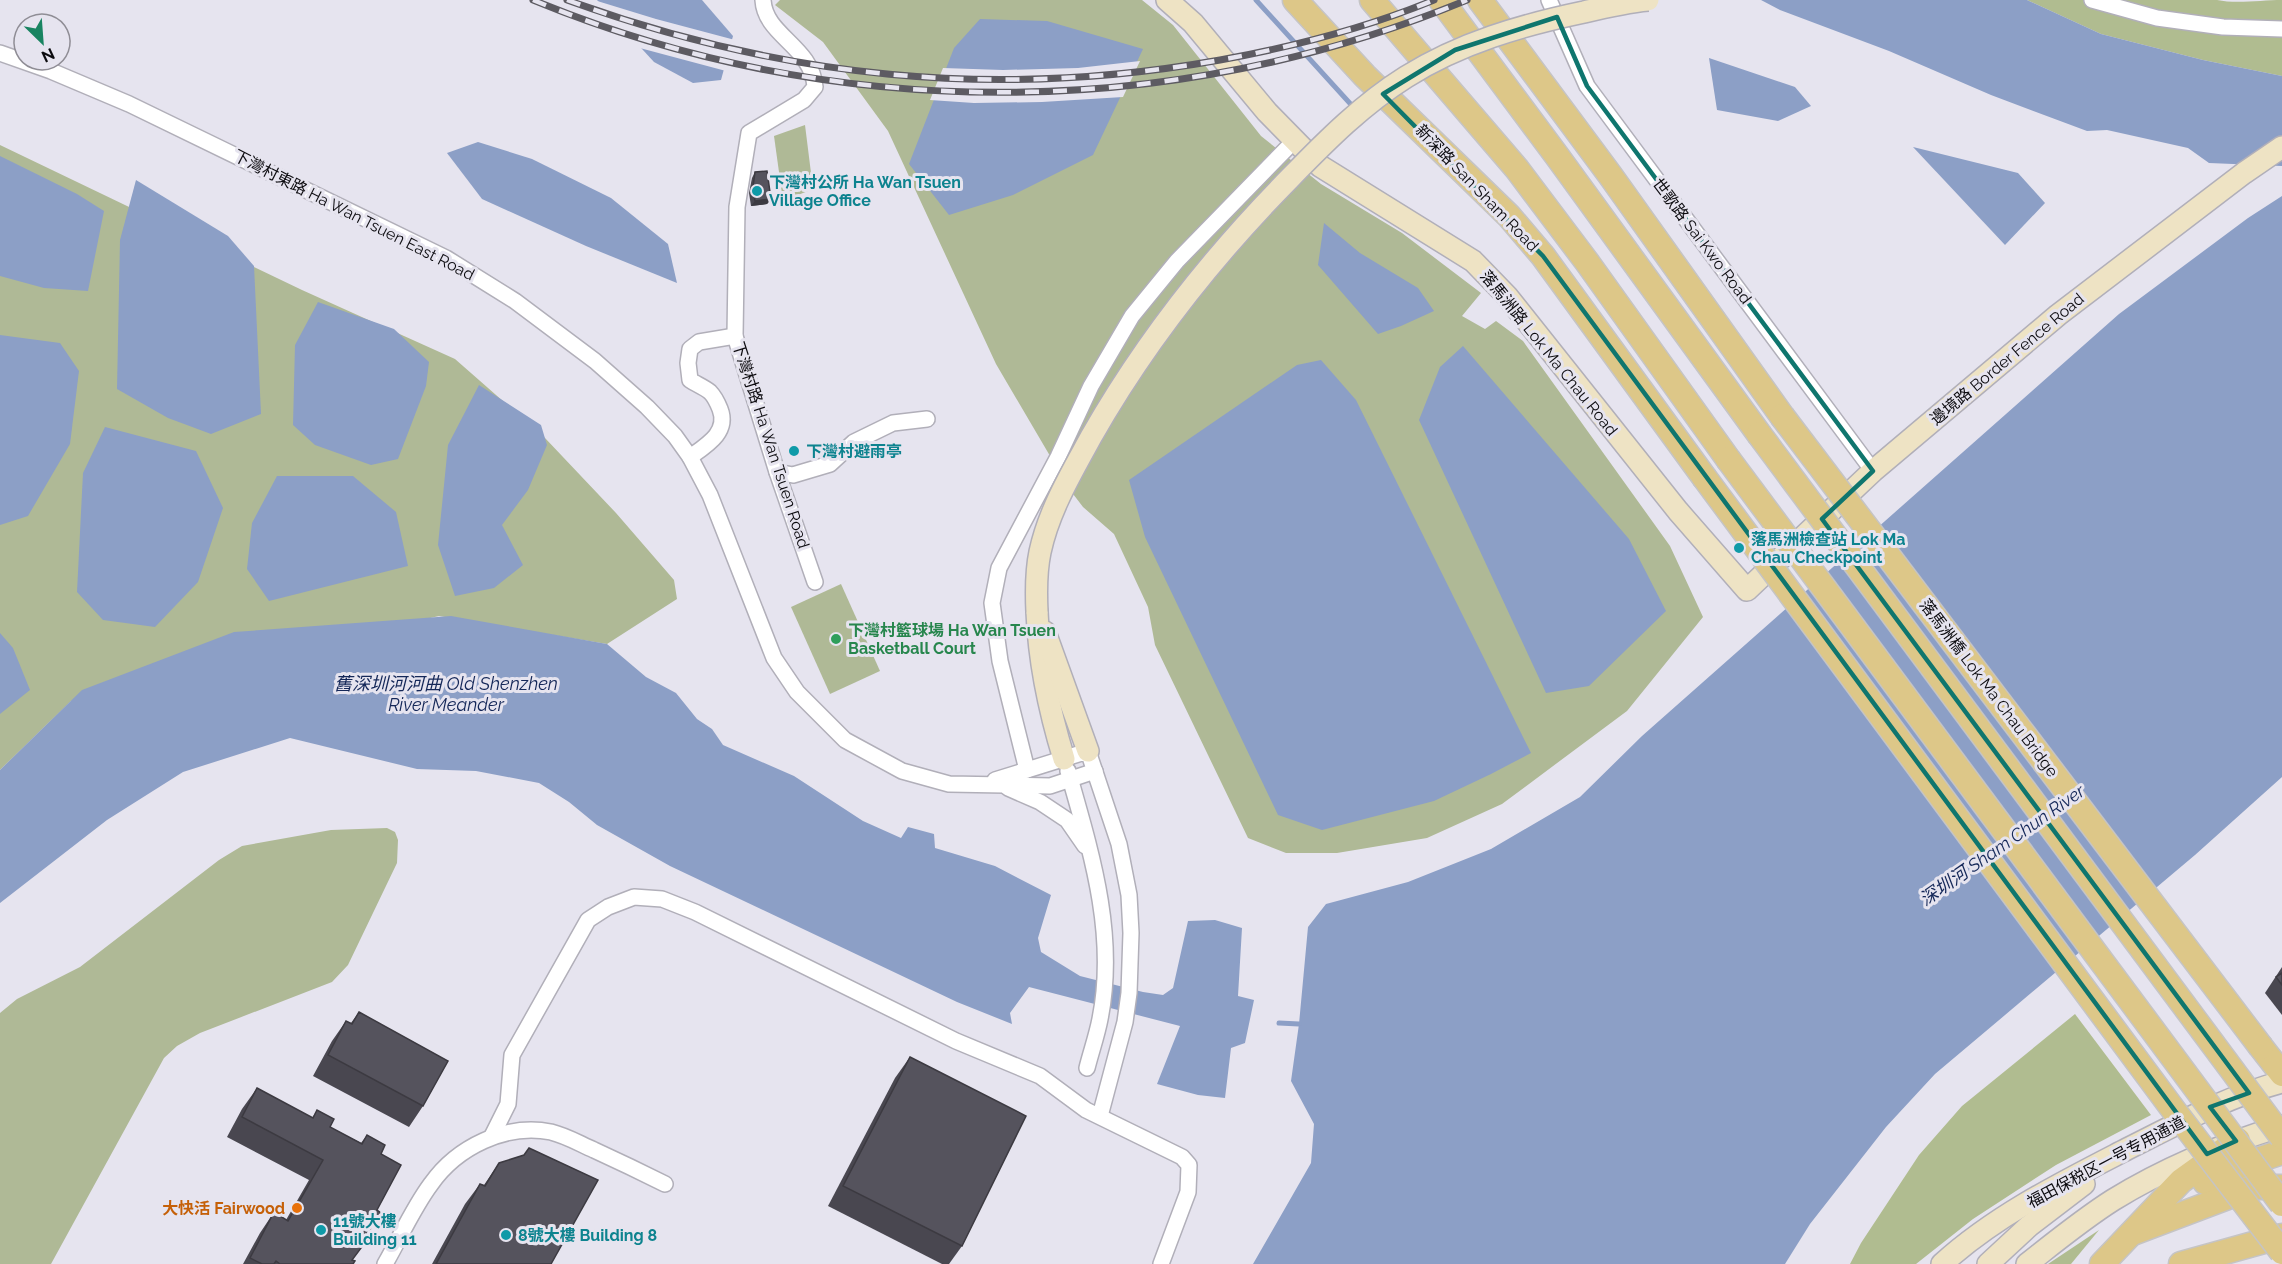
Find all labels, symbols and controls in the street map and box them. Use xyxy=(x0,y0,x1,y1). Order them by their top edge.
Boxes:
north arrow xyxy=(12,12,72,72)
text: N xyxy=(39,44,58,66)
street label: 新深路 San Sham Road xyxy=(1412,121,1543,255)
street label: 下灣村東路 Ha Wan Tsuen East Road xyxy=(230,146,478,284)
place label: 下灣村公所 Ha Wan Tsuen Village Office xyxy=(769,173,961,210)
street label: 世歌路 Sai Kwo Road xyxy=(1649,174,1755,308)
marker: 下灣村公所 Ha Wan Tsuen Village Office xyxy=(750,184,764,198)
street label: 落馬洲路 Lok Ma Chau Road xyxy=(1476,267,1622,439)
street label: 邊境路 Border Fence Road xyxy=(1926,289,2088,429)
street label: 下灣村路 Ha Wan Tsuen Road xyxy=(729,339,813,551)
place label: 下灣村避雨亭 xyxy=(806,442,902,461)
marker: 下灣村避雨亭 xyxy=(787,444,801,458)
place label: 落馬洲檢查站 Lok Ma Chau Checkpoint xyxy=(1751,530,1906,567)
marker: 落馬洲檢查站 Lok Ma Chau Checkpoint xyxy=(1732,541,1746,555)
street label: 落馬洲橋 Lok Ma Chau Bridge xyxy=(1916,595,2062,781)
place label: 下灣村籃球場 Ha Wan Tsuen Basketball Court xyxy=(848,621,1056,658)
marker: 下灣村籃球場 Ha Wan Tsuen Basketball Court xyxy=(829,632,843,646)
water label: 舊深圳河河曲 Old Shenzhen River Meander xyxy=(334,673,558,715)
water label: 深圳河 Sham Chun River xyxy=(1916,780,2089,910)
street label: 福田保税区一号专用通道 xyxy=(2024,1112,2188,1212)
place label: 大快活 Fairwood xyxy=(162,1199,285,1218)
marker: 大快活 Fairwood xyxy=(290,1201,304,1215)
place label: 11號大樓 Building 11 xyxy=(333,1212,417,1249)
marker: 11號大樓 Building 11 xyxy=(314,1223,328,1237)
place label: 8號大樓 Building 8 xyxy=(518,1226,657,1245)
marker: 8號大樓 Building 8 xyxy=(499,1228,513,1242)

